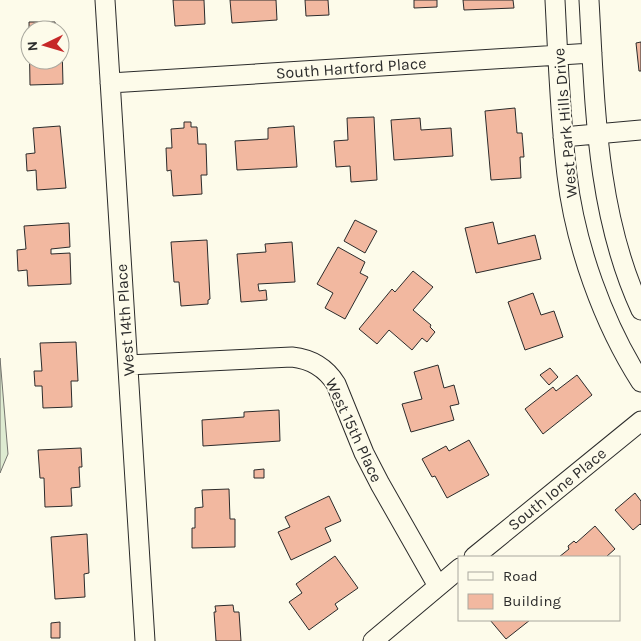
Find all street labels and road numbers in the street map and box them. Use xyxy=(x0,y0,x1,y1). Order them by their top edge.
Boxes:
street label: West Park Hills Drive xyxy=(549,47,581,199)
street label: South Hartford Place xyxy=(275,53,427,83)
street label: West 14th Place xyxy=(112,263,138,377)
street label: West 15th Place xyxy=(322,375,386,485)
street label: South Ione Place xyxy=(504,444,610,534)

